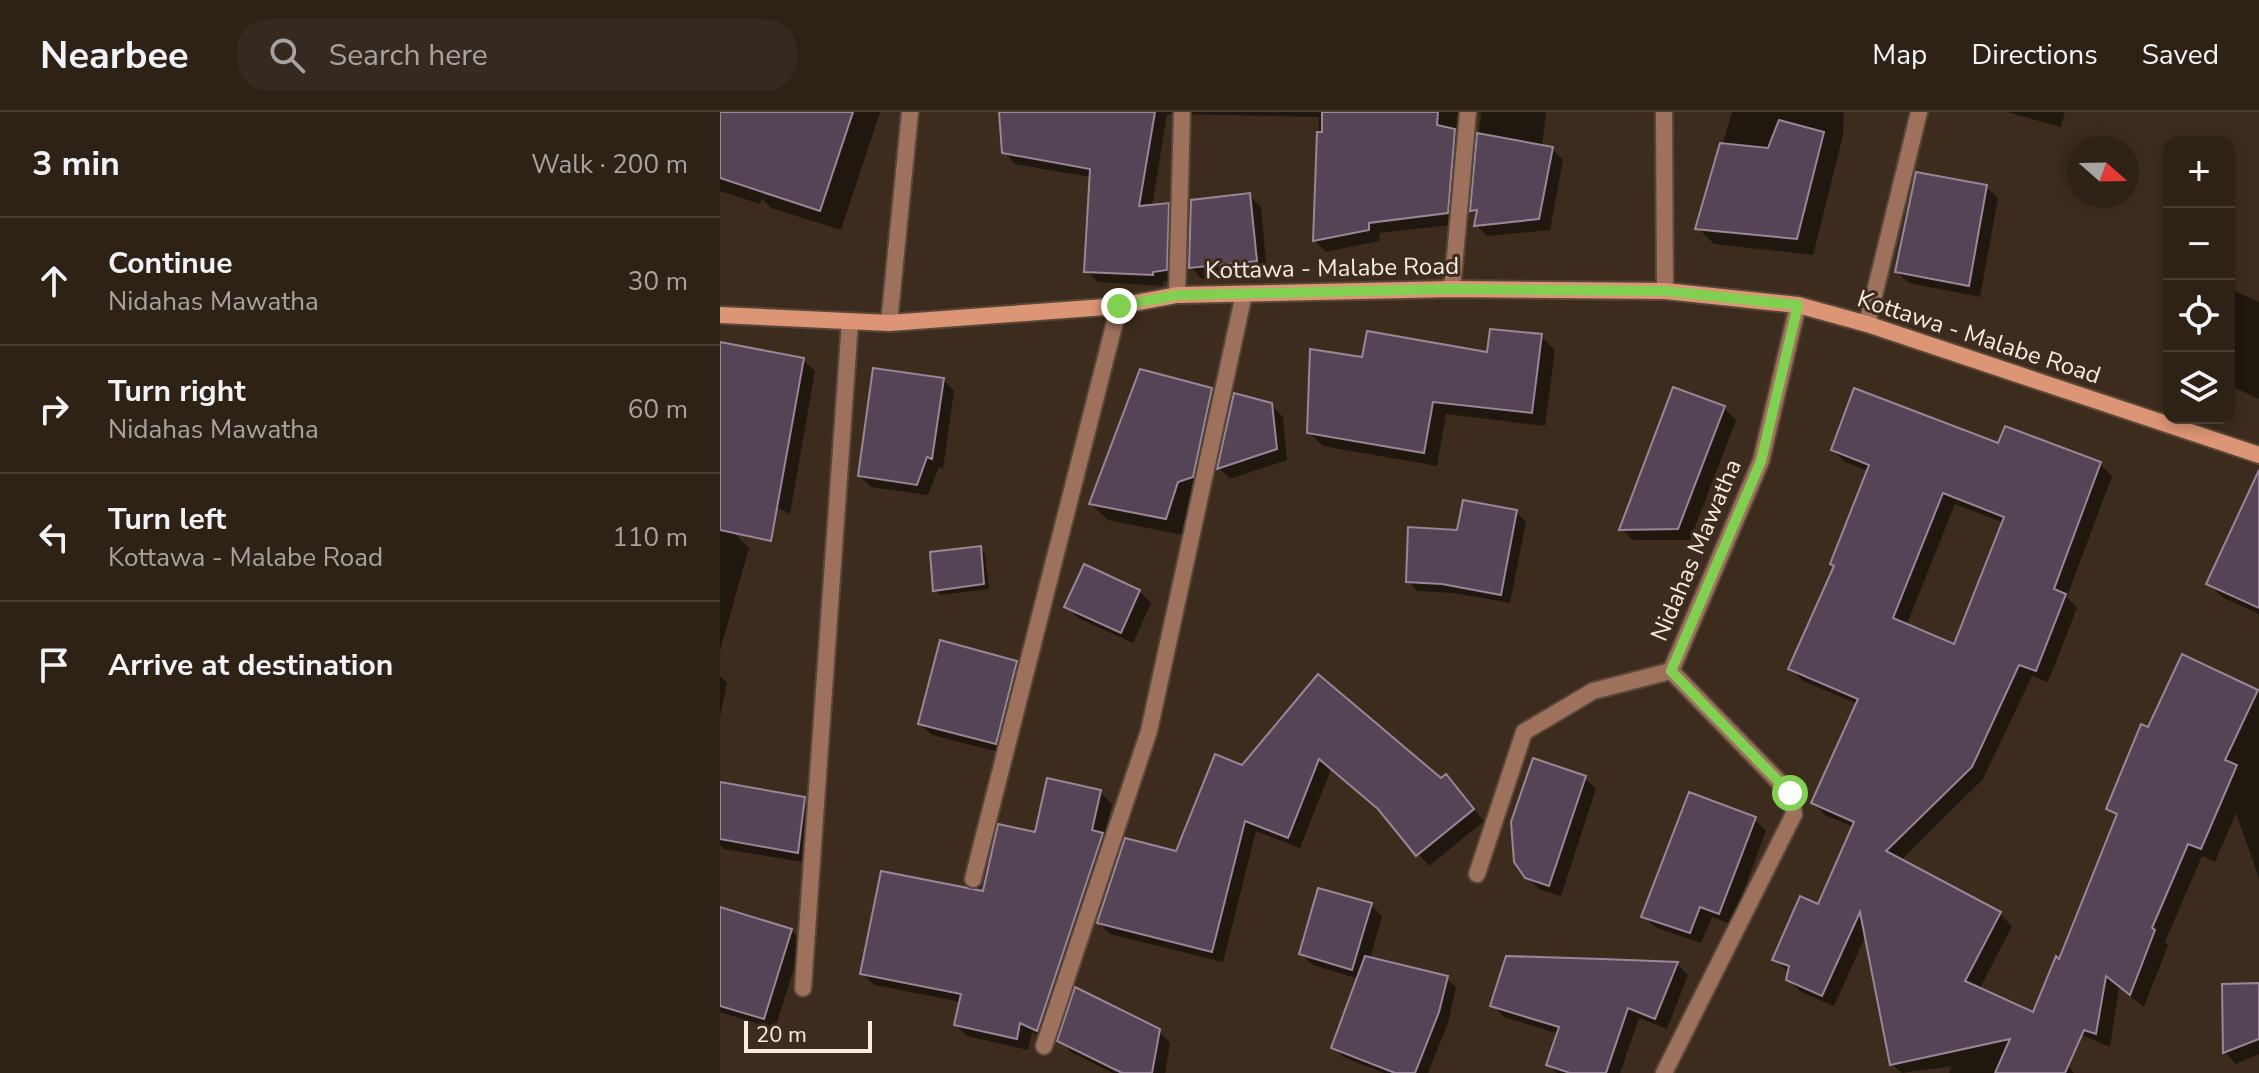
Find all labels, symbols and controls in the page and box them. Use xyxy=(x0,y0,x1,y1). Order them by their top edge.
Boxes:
search box xyxy=(237,19,797,91)
text: Nearbee xyxy=(40,30,189,81)
icon: search xyxy=(265,33,309,77)
text: Search here xyxy=(329,35,488,76)
text: Map xyxy=(1872,36,1927,74)
text: Directions xyxy=(1971,36,2098,74)
text: Saved xyxy=(2142,36,2219,74)
north arrow xyxy=(2067,136,2139,208)
map controls xyxy=(2163,136,2235,424)
button: + xyxy=(2163,136,2235,208)
text: 3 min xyxy=(32,141,120,187)
text: Walk · 200 m xyxy=(531,147,688,182)
button: − xyxy=(2163,208,2235,280)
text: Continue xyxy=(108,243,233,284)
street label: Kottawa - Malabe Road xyxy=(1205,250,1459,286)
icon: ahead xyxy=(32,259,76,303)
text: 30 m xyxy=(628,264,688,299)
button: locate xyxy=(2163,280,2235,352)
street label: Kottawa - Malabe Road xyxy=(1853,283,2105,391)
text: Nidahas Mawatha xyxy=(108,284,319,319)
route end xyxy=(1101,288,1137,324)
button: layers xyxy=(2163,352,2235,424)
text: Turn right xyxy=(108,371,246,412)
icon: right xyxy=(32,387,76,431)
text: 60 m xyxy=(628,392,688,427)
text: Nidahas Mawatha xyxy=(108,412,319,447)
street label: Nidahas Mawatha xyxy=(1643,454,1749,646)
text: Turn left xyxy=(108,499,226,540)
icon: left xyxy=(32,515,76,559)
text: 110 m xyxy=(612,520,688,555)
text: Kottawa - Malabe Road xyxy=(108,540,383,575)
icon: arrive xyxy=(32,643,76,687)
text: Arrive at destination xyxy=(108,645,393,686)
route start xyxy=(1772,775,1808,811)
scale bar xyxy=(744,1017,872,1053)
text: 20 m xyxy=(756,1020,807,1050)

